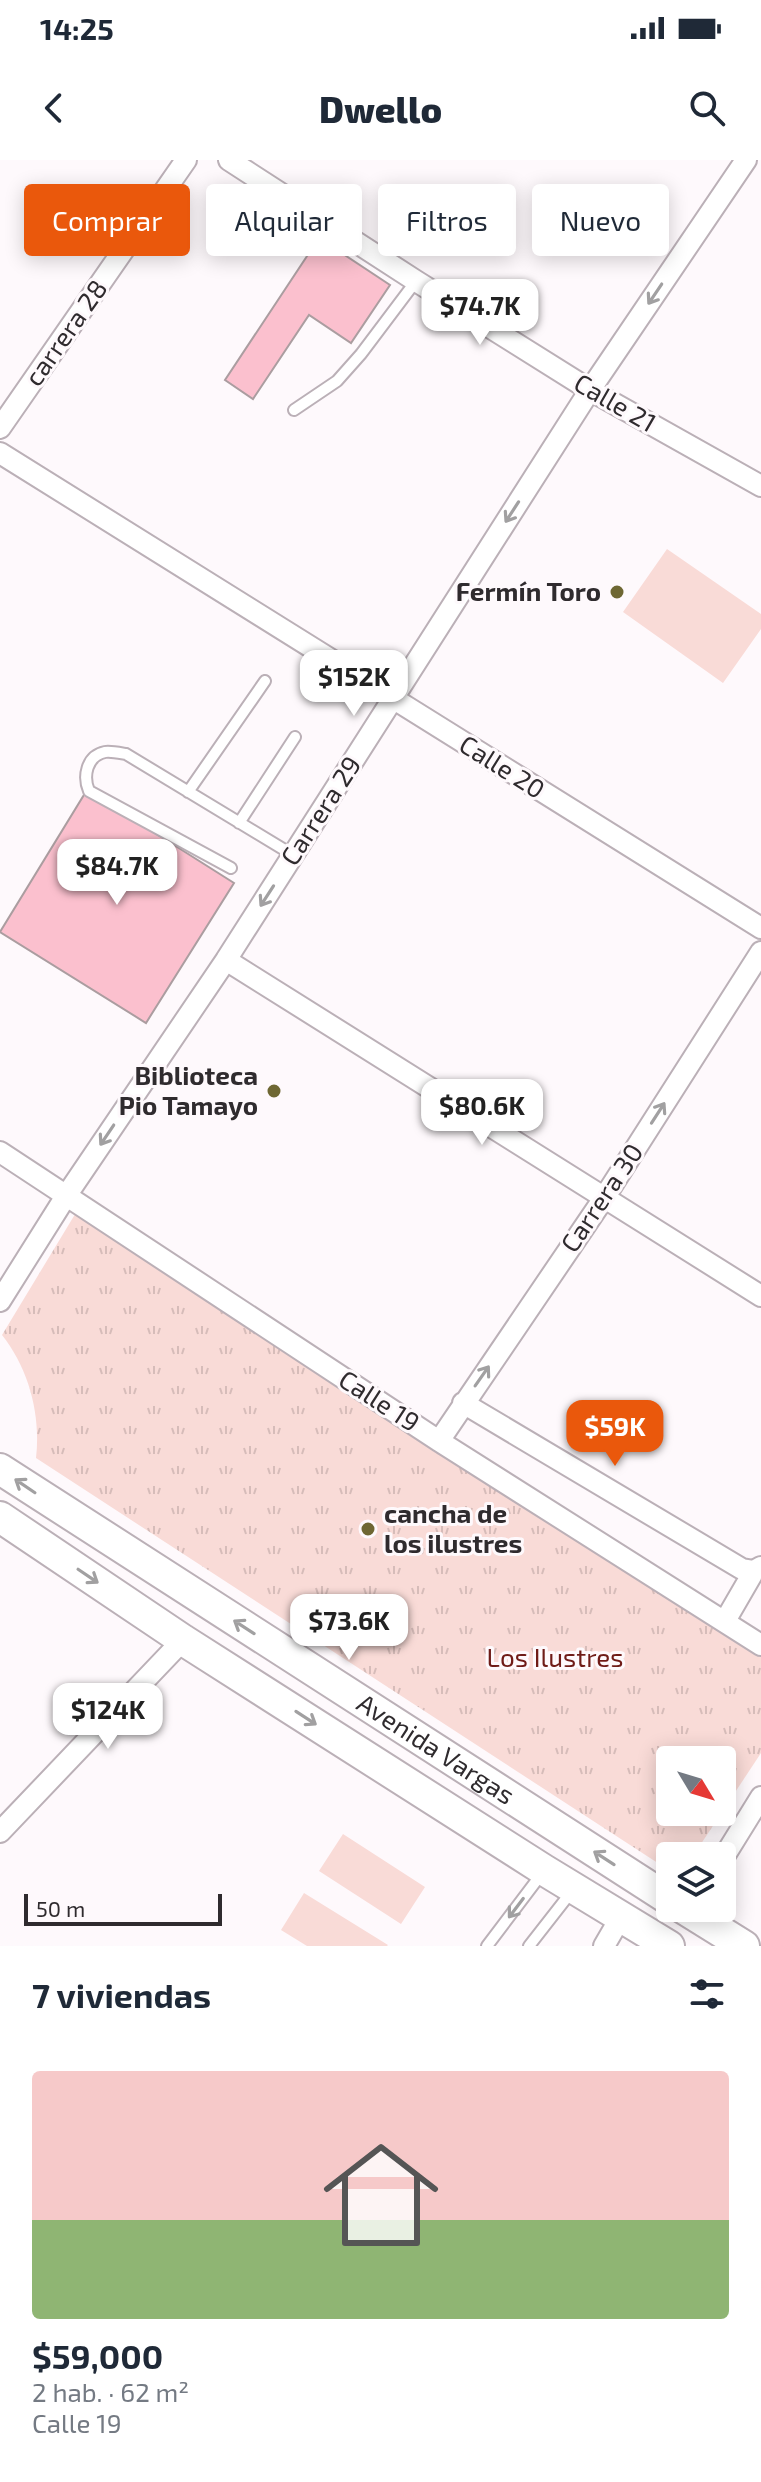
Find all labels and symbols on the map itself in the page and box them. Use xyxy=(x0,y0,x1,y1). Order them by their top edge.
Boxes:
street label: carrera 28 xyxy=(17,273,113,391)
pin: $74.7K xyxy=(415,279,545,347)
one-way arrow xyxy=(647,283,663,305)
street label: Calle 21 xyxy=(569,366,662,437)
one-way arrow xyxy=(504,500,521,522)
place label: Fermín Toro xyxy=(456,575,601,606)
marker: Fermín Toro xyxy=(608,583,626,601)
pin: $152K xyxy=(298,650,410,718)
street label: Calle 20 xyxy=(454,728,551,804)
street label: Carrera 29 xyxy=(273,750,366,870)
pin: $84.7K xyxy=(52,839,182,907)
one-way arrow xyxy=(258,884,275,906)
place label: Biblioteca Pio Tamayo xyxy=(119,1059,258,1121)
pin: $80.6K xyxy=(417,1079,547,1147)
marker: Biblioteca Pio Tamayo xyxy=(265,1082,283,1100)
one-way arrow xyxy=(650,1103,666,1125)
one-way arrow xyxy=(99,1124,115,1146)
street label: Carrera 30 xyxy=(553,1137,648,1257)
street label: Calle 19 xyxy=(334,1362,426,1437)
one-way arrow xyxy=(474,1365,490,1387)
pin: $59K xyxy=(568,1400,662,1468)
one-way arrow xyxy=(15,1478,37,1494)
place label: cancha de los ilustres xyxy=(384,1497,522,1558)
marker: cancha de los ilustres xyxy=(359,1520,377,1538)
one-way arrow xyxy=(76,1568,99,1584)
pin: $73.6K xyxy=(284,1594,414,1662)
one-way arrow xyxy=(233,1619,256,1635)
park label: Los Ilustres xyxy=(487,1641,623,1672)
pin: $124K xyxy=(52,1683,164,1751)
street label: Avenida Vargas xyxy=(352,1686,521,1810)
one-way arrow xyxy=(294,1711,317,1727)
north arrow xyxy=(656,1746,736,1826)
one-way arrow xyxy=(594,1849,616,1866)
scale bar xyxy=(24,1890,222,1926)
one-way arrow xyxy=(507,1897,524,1918)

